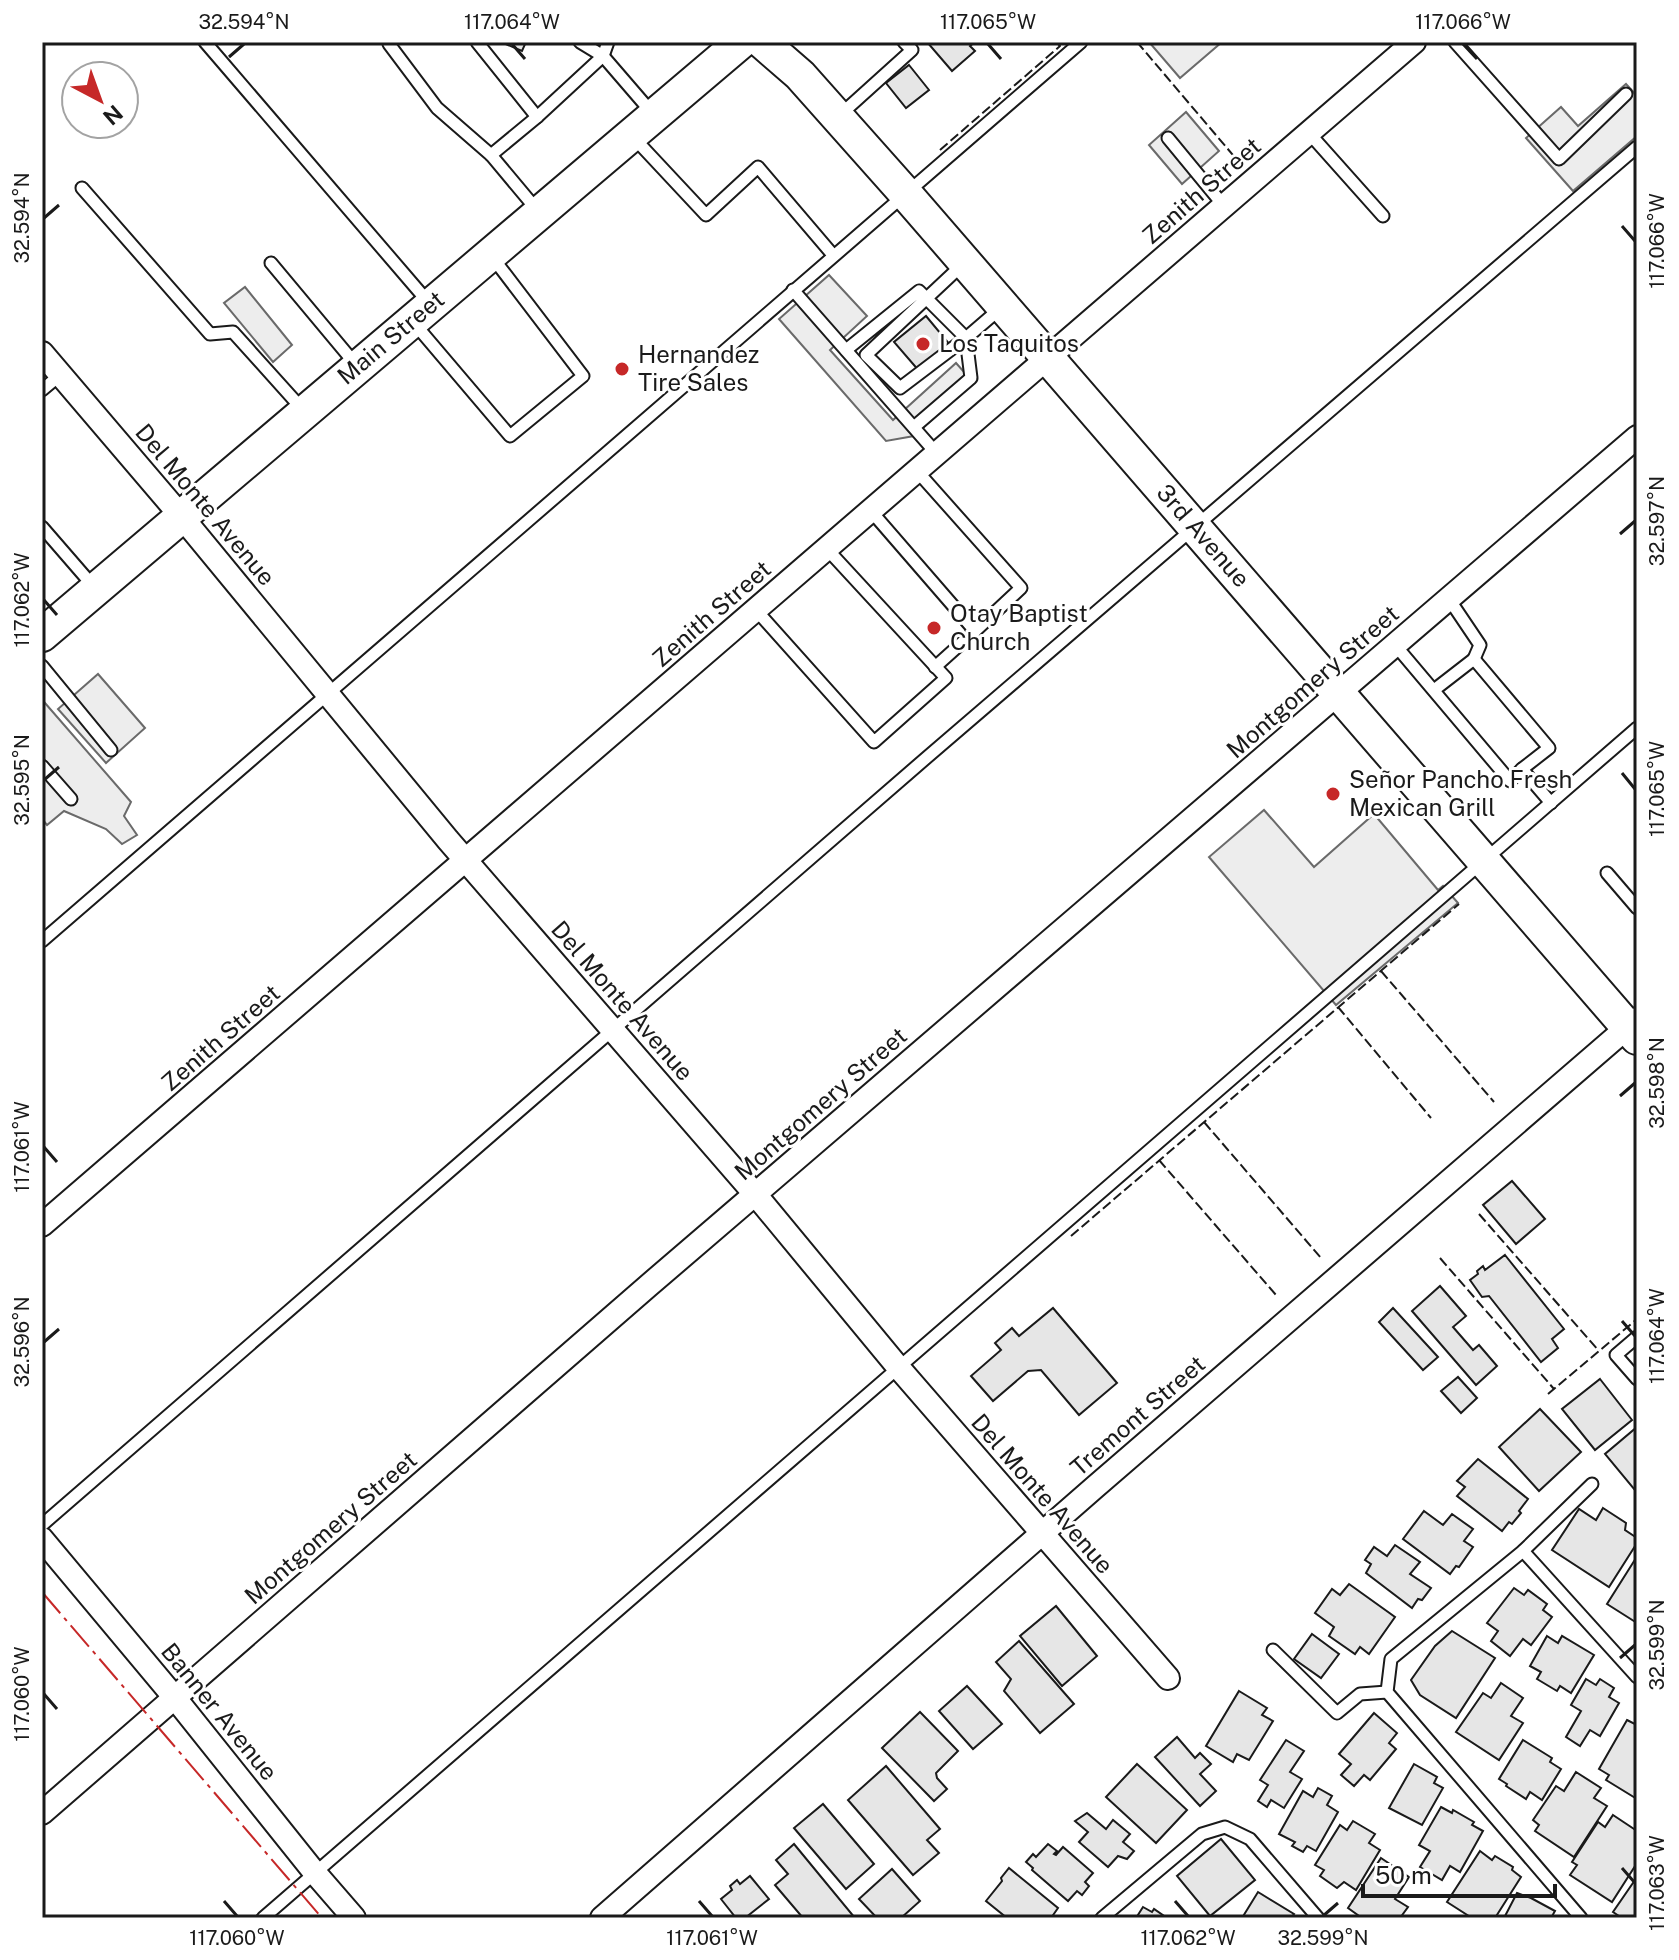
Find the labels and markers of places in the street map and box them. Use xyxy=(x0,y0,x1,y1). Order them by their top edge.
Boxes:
place label: Los Taquitos xyxy=(939,329,1079,357)
marker: Los Taquitos xyxy=(914,335,932,353)
place label: Hernandez Tire Sales xyxy=(638,340,759,396)
marker: Hernandez Tire Sales xyxy=(613,360,631,378)
place label: Otay Baptist Church xyxy=(950,599,1088,655)
marker: Otay Baptist Church xyxy=(925,619,943,637)
place label: Señor Pancho Fresh Mexican Grill xyxy=(1349,765,1572,821)
marker: Señor Pancho Fresh Mexican Grill xyxy=(1324,785,1342,803)

